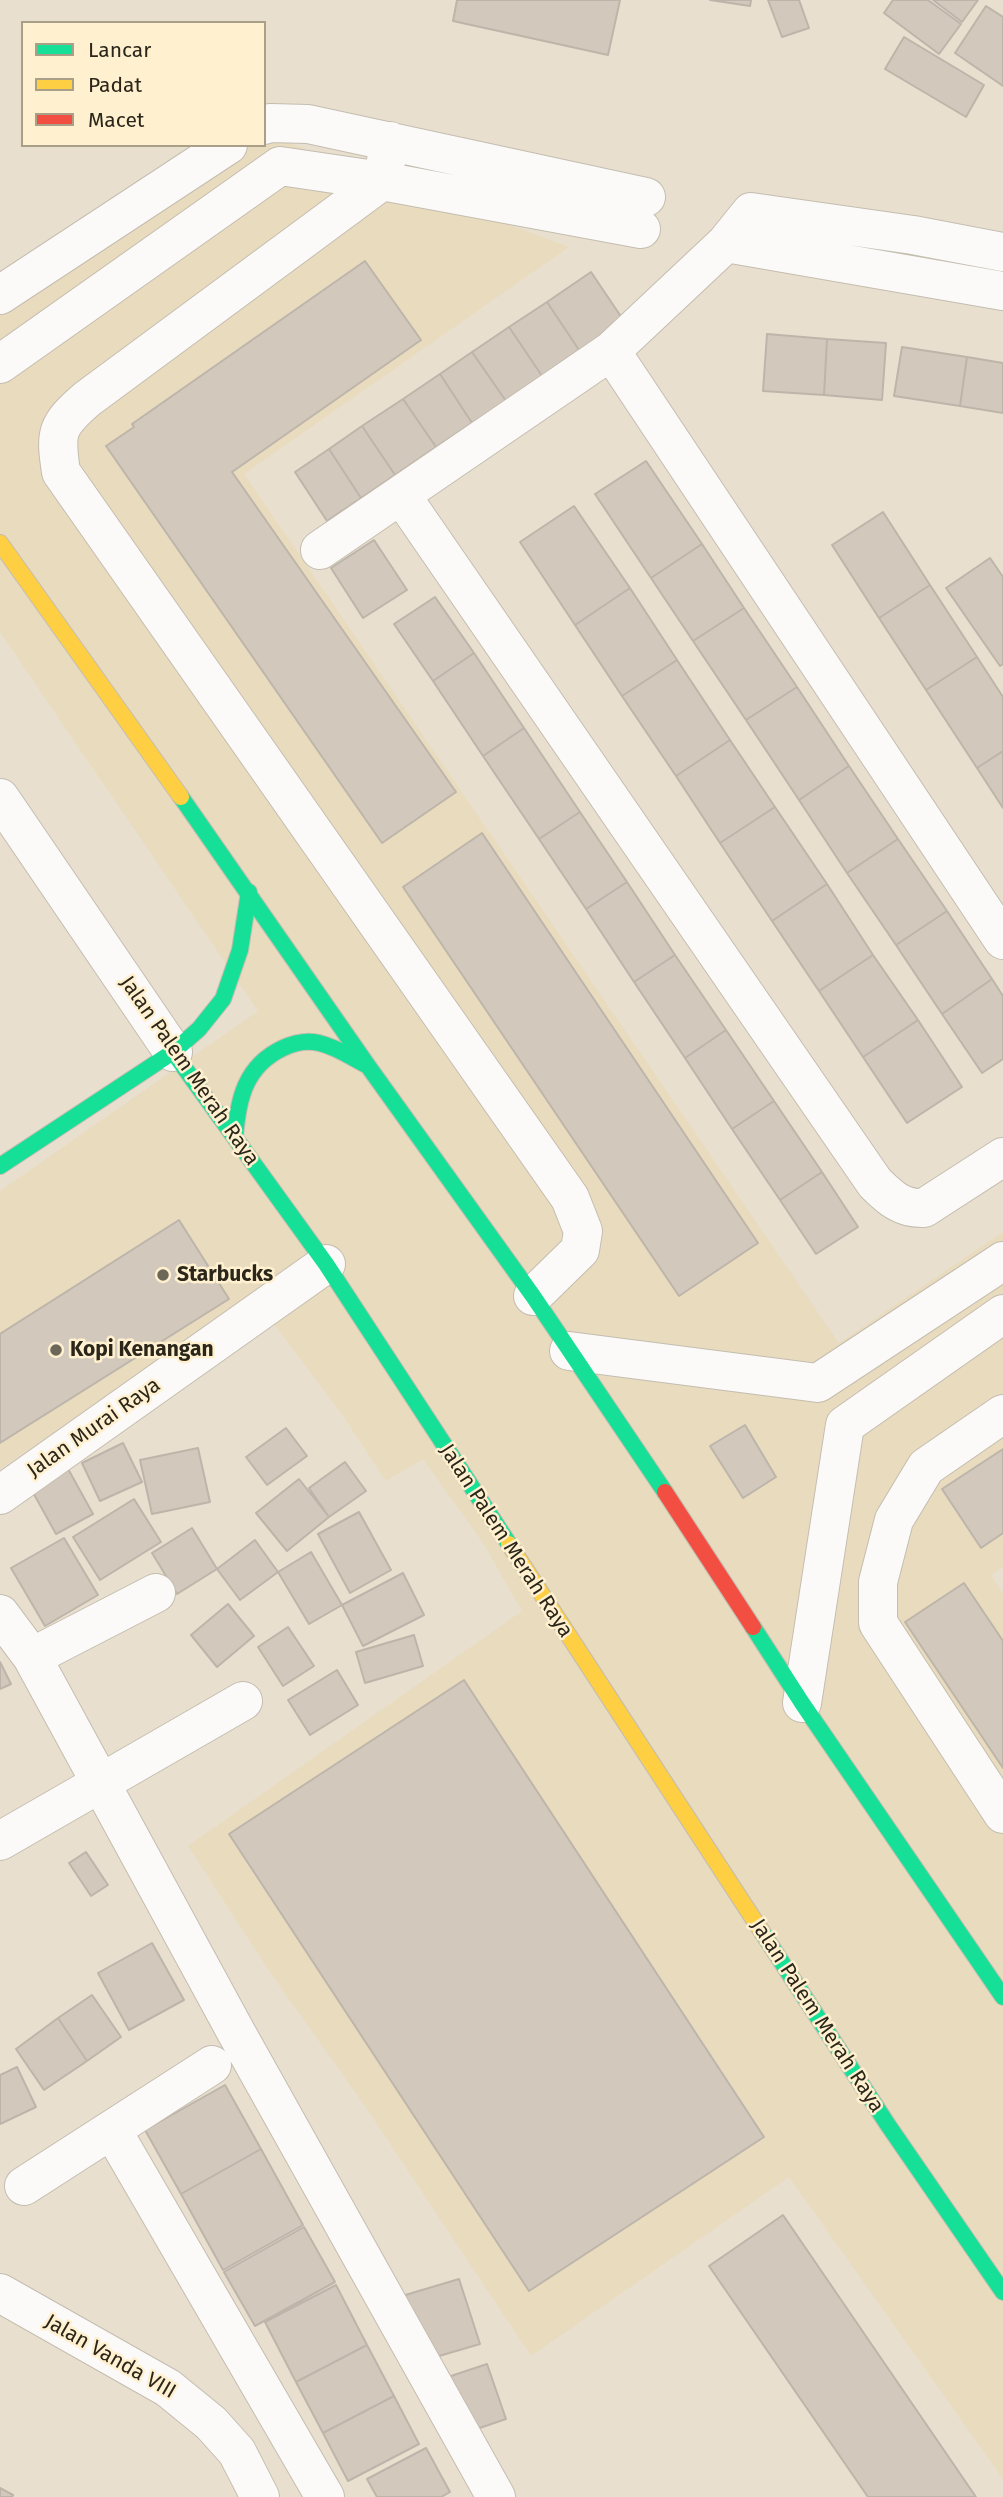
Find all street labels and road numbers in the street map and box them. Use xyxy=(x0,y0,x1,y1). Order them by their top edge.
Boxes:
street label: Jalan Palem Merah Raya xyxy=(114,971,264,1171)
street label: Jalan Murai Raya xyxy=(23,1373,165,1483)
street label: Jalan Palem Merah Raya xyxy=(434,1439,578,1643)
street label: Jalan Palem Merah Raya xyxy=(745,1914,889,2118)
street label: Jalan Vanda VIII xyxy=(40,2309,180,2405)

